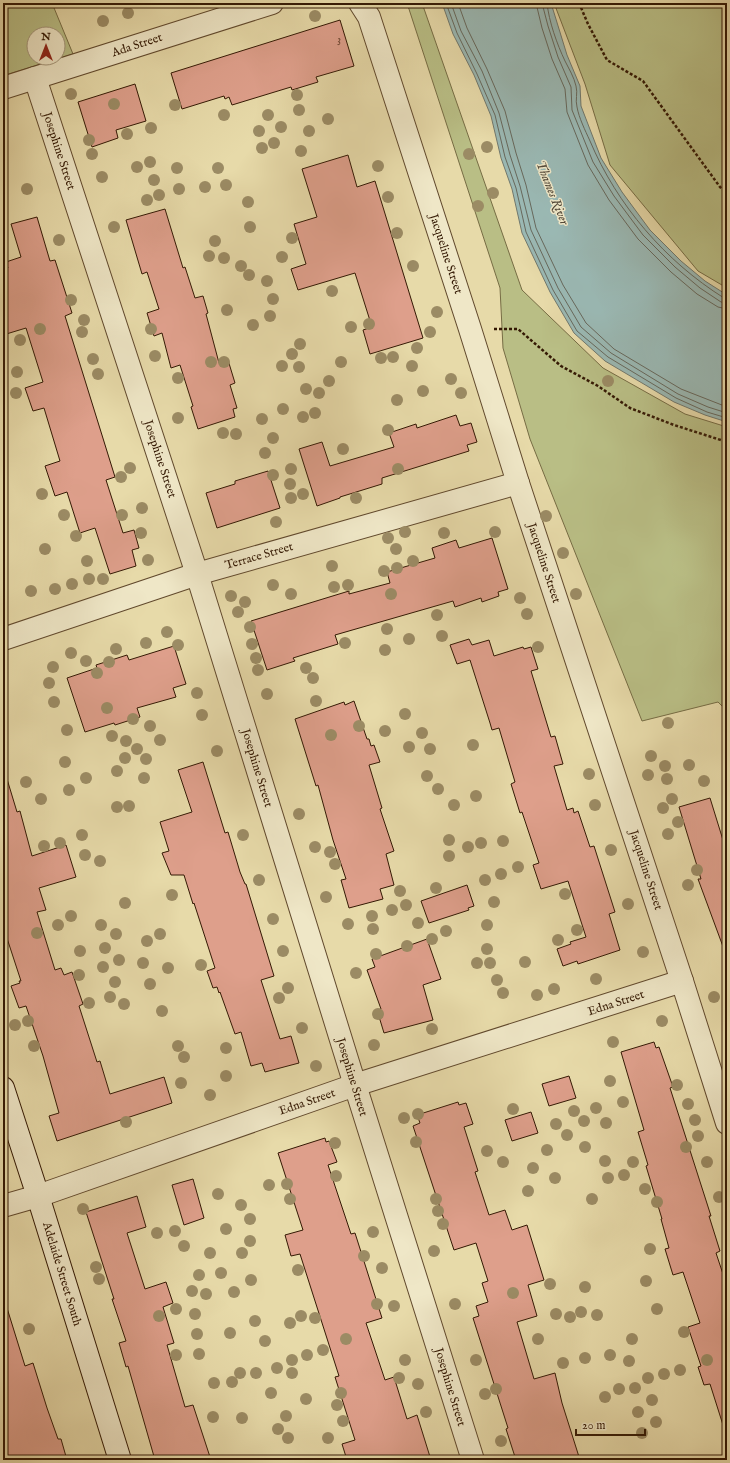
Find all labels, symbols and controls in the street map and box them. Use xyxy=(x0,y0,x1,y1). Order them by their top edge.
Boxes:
north arrow xyxy=(26,26,66,66)
text: N xyxy=(40,30,51,44)
street label: Ada Street xyxy=(109,30,164,60)
house number: 3 xyxy=(337,34,341,47)
street label: Josephine Street xyxy=(38,108,79,192)
water label: Thames River xyxy=(531,158,573,228)
street label: Jacqueline Street xyxy=(424,210,466,296)
street label: Josephine Street xyxy=(139,416,180,500)
street label: Jacqueline Street xyxy=(522,519,564,605)
street label: Terrace Street xyxy=(223,539,295,573)
street label: Josephine Street xyxy=(236,725,276,809)
street label: Jacqueline Street xyxy=(624,826,666,912)
street label: Edna Street xyxy=(586,987,646,1019)
street label: Josephine Street xyxy=(331,1034,371,1118)
street label: Edna Street xyxy=(277,1085,337,1119)
street label: Adelaide Street South xyxy=(39,1219,85,1328)
street label: Josephine Street xyxy=(429,1344,469,1428)
scale bar xyxy=(576,1411,645,1437)
text: 20 m xyxy=(582,1418,605,1433)

